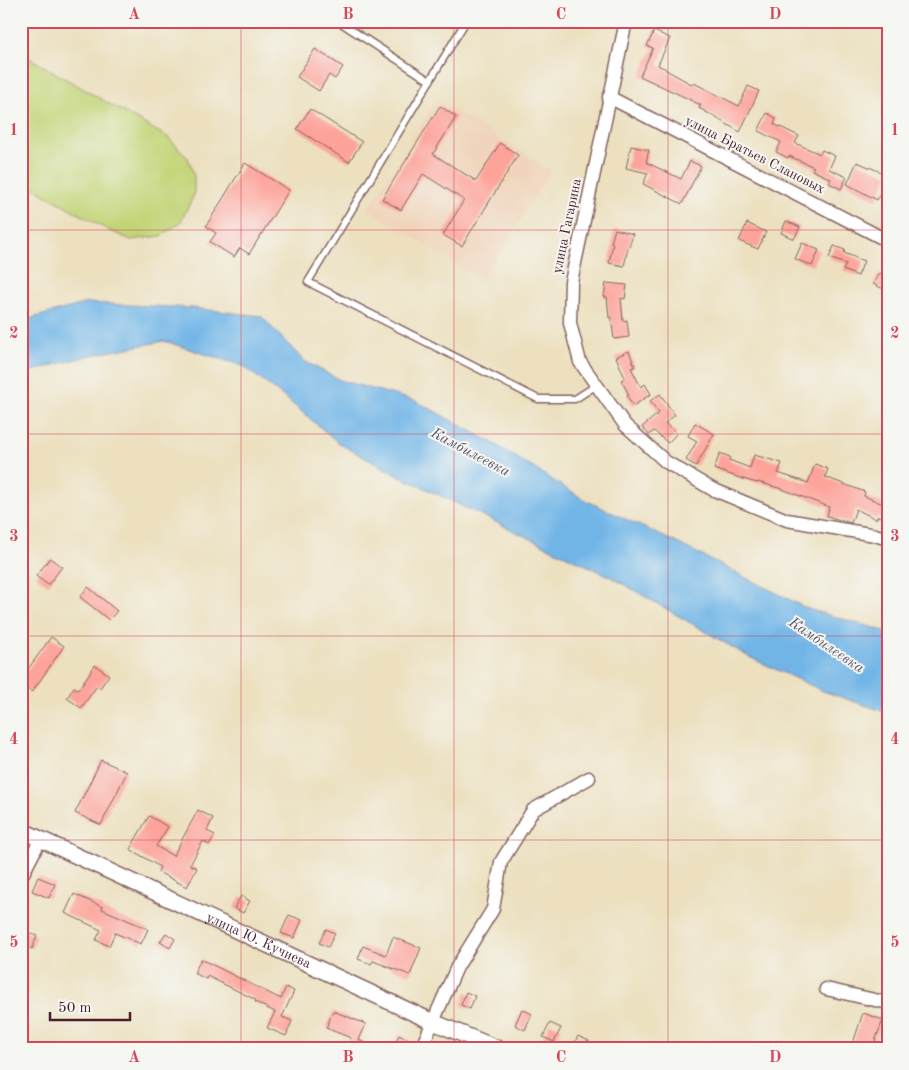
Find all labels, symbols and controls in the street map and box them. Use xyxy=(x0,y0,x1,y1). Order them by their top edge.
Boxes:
text: A xyxy=(128,7,140,23)
text: B xyxy=(342,7,354,23)
text: C xyxy=(556,7,566,23)
text: D xyxy=(769,7,781,23)
street label: улица Братьев Слановых xyxy=(683,114,827,196)
text: 1 xyxy=(9,123,19,139)
text: 1 xyxy=(890,123,900,139)
street label: улица Гагарина xyxy=(550,177,584,275)
text: 2 xyxy=(9,326,19,342)
text: 2 xyxy=(890,326,900,342)
water label: Камбилеевка xyxy=(427,425,512,480)
text: 3 xyxy=(9,529,19,545)
text: 3 xyxy=(890,529,900,545)
water label: Камбилеевка xyxy=(785,614,867,677)
text: 4 xyxy=(9,732,19,748)
text: 4 xyxy=(890,732,900,748)
street label: улица Ю. Кучиева xyxy=(204,910,313,971)
text: 5 xyxy=(9,935,19,951)
text: 5 xyxy=(890,935,900,951)
scale bar xyxy=(50,990,130,1022)
text: 50 m xyxy=(58,1001,92,1016)
text: A xyxy=(128,1050,140,1066)
text: B xyxy=(342,1050,354,1066)
text: C xyxy=(556,1050,566,1066)
text: D xyxy=(769,1050,781,1066)

